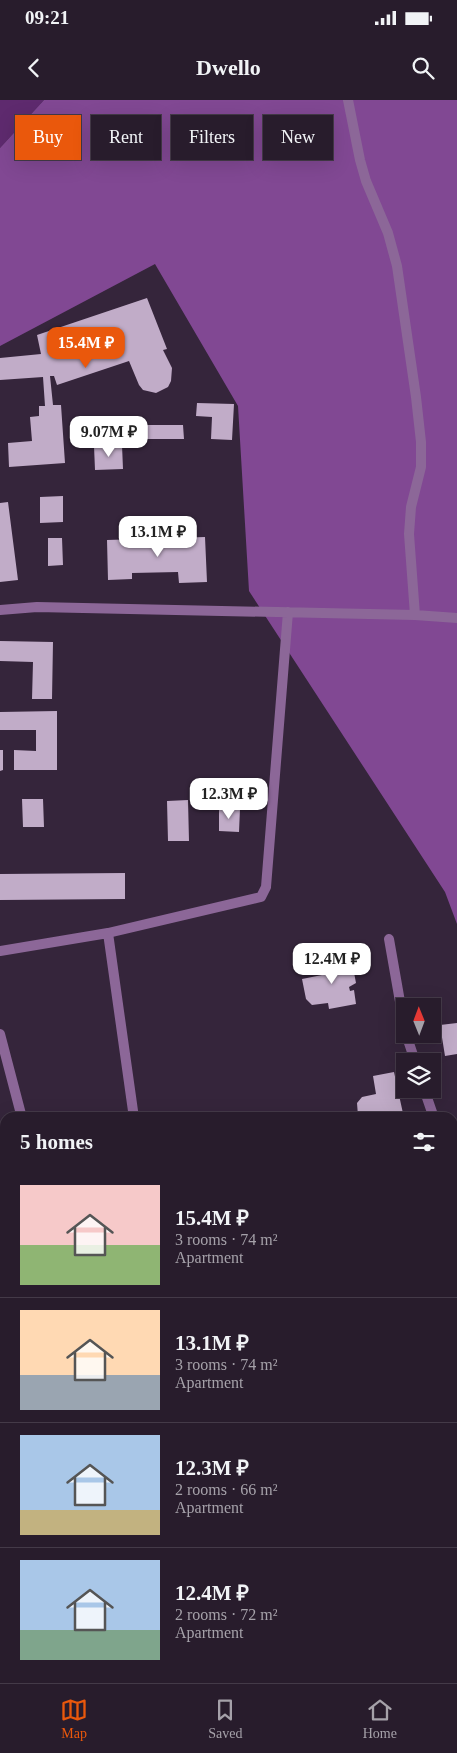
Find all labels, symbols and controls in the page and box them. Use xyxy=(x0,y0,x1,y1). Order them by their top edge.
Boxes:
text: 09:21 xyxy=(25,7,69,28)
icon: back xyxy=(20,54,48,82)
icon: search xyxy=(409,54,437,82)
text: Dwello xyxy=(196,55,261,80)
chip: Buy xyxy=(15,115,81,160)
chip: Rent xyxy=(91,115,161,160)
chip: Filters xyxy=(171,115,253,160)
chip: New xyxy=(263,115,333,160)
pin: 15.4M ₽ xyxy=(40,326,132,369)
text: 15.4M ₽ xyxy=(58,334,114,351)
pin: 9.07M ₽ xyxy=(63,416,155,458)
text: 9.07M ₽ xyxy=(81,423,137,440)
pin: 13.1M ₽ xyxy=(112,516,204,558)
text: 13.1M ₽ xyxy=(130,523,186,540)
pin: 12.3M ₽ xyxy=(183,778,275,820)
text: 12.3M ₽ xyxy=(201,785,257,802)
pin: 12.4M ₽ xyxy=(286,942,378,985)
text: 12.4M ₽ xyxy=(304,950,360,967)
north arrow xyxy=(396,998,441,1042)
map controls xyxy=(396,998,441,1098)
button: layers xyxy=(396,1053,441,1098)
icon: filters xyxy=(410,1128,438,1156)
text: 5 homes xyxy=(20,1130,93,1154)
icon: home xyxy=(60,1205,120,1265)
text: 15.4M ₽ xyxy=(175,1206,249,1230)
text: 3 rooms · 74 m² xyxy=(175,1231,278,1248)
text: Apartment xyxy=(175,1249,243,1266)
icon: home xyxy=(60,1330,120,1390)
text: 13.1M ₽ xyxy=(175,1331,249,1355)
text: 3 rooms · 74 m² xyxy=(175,1356,278,1373)
text: Apartment xyxy=(175,1374,243,1391)
icon: home xyxy=(60,1455,120,1515)
text: 12.3M ₽ xyxy=(175,1456,249,1480)
text: 2 rooms · 66 m² xyxy=(175,1481,278,1498)
text: Apartment xyxy=(175,1499,243,1516)
icon: home xyxy=(60,1580,120,1640)
text: 12.4M ₽ xyxy=(175,1581,249,1605)
text: 2 rooms · 72 m² xyxy=(175,1606,278,1623)
text: Apartment xyxy=(175,1624,243,1641)
tab: Map xyxy=(60,1696,88,1742)
tab: Saved xyxy=(208,1696,243,1742)
tab: Home xyxy=(363,1696,397,1742)

